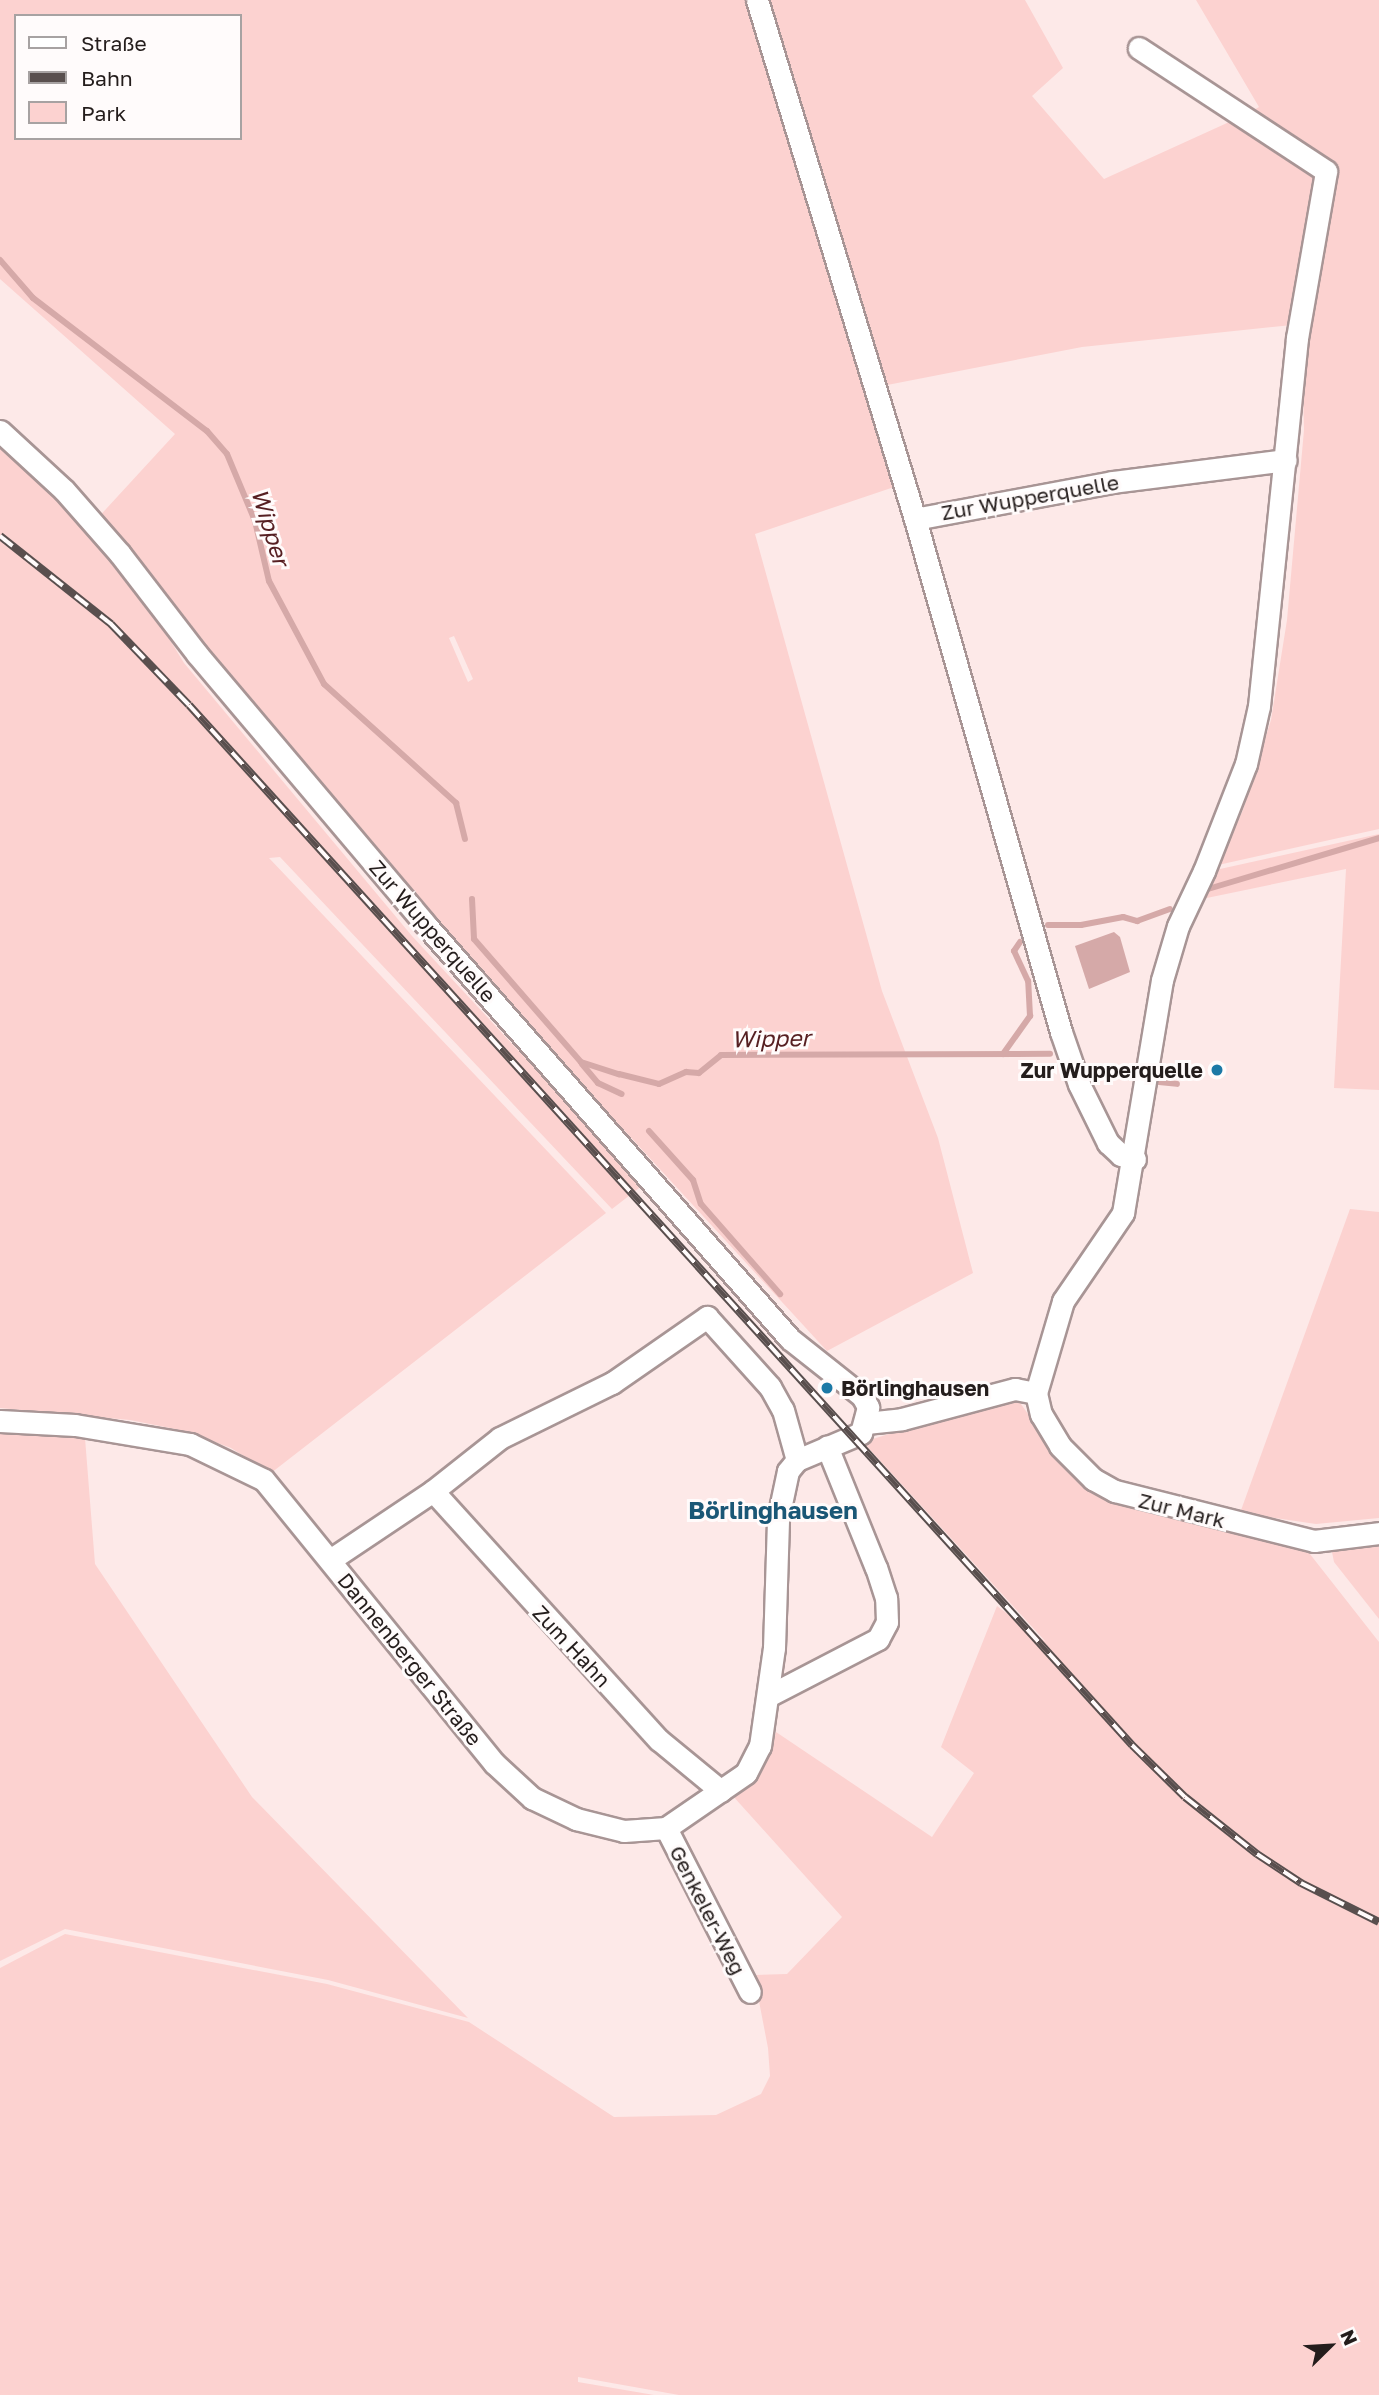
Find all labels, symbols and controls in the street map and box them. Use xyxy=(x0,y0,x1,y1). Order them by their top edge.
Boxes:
legend xyxy=(14,14,242,140)
text: Straße xyxy=(81,30,147,56)
text: Bahn xyxy=(81,65,133,91)
text: Park xyxy=(81,100,126,126)
street label: Zur Wupperquelle xyxy=(939,469,1121,525)
water label: Wipper xyxy=(246,485,296,569)
street label: Zur Wupperquelle xyxy=(364,855,502,1007)
water label: Wipper xyxy=(731,1024,811,1052)
place label: Zur Wupperquelle xyxy=(1021,1057,1203,1083)
marker: Zur Wupperquelle xyxy=(1209,1062,1225,1078)
place label: Börlinghausen xyxy=(841,1375,989,1401)
marker: Börlinghausen xyxy=(819,1380,835,1396)
street label: Zur Mark xyxy=(1136,1487,1228,1533)
district label: Börlinghausen xyxy=(688,1496,858,1524)
street label: Dannenberger Straße xyxy=(333,1568,487,1750)
street label: Zum Hahn xyxy=(528,1600,616,1692)
street label: Genkeler-Weg xyxy=(665,1841,751,1979)
north arrow xyxy=(1295,2311,1365,2381)
text: N xyxy=(1336,2326,1363,2349)

